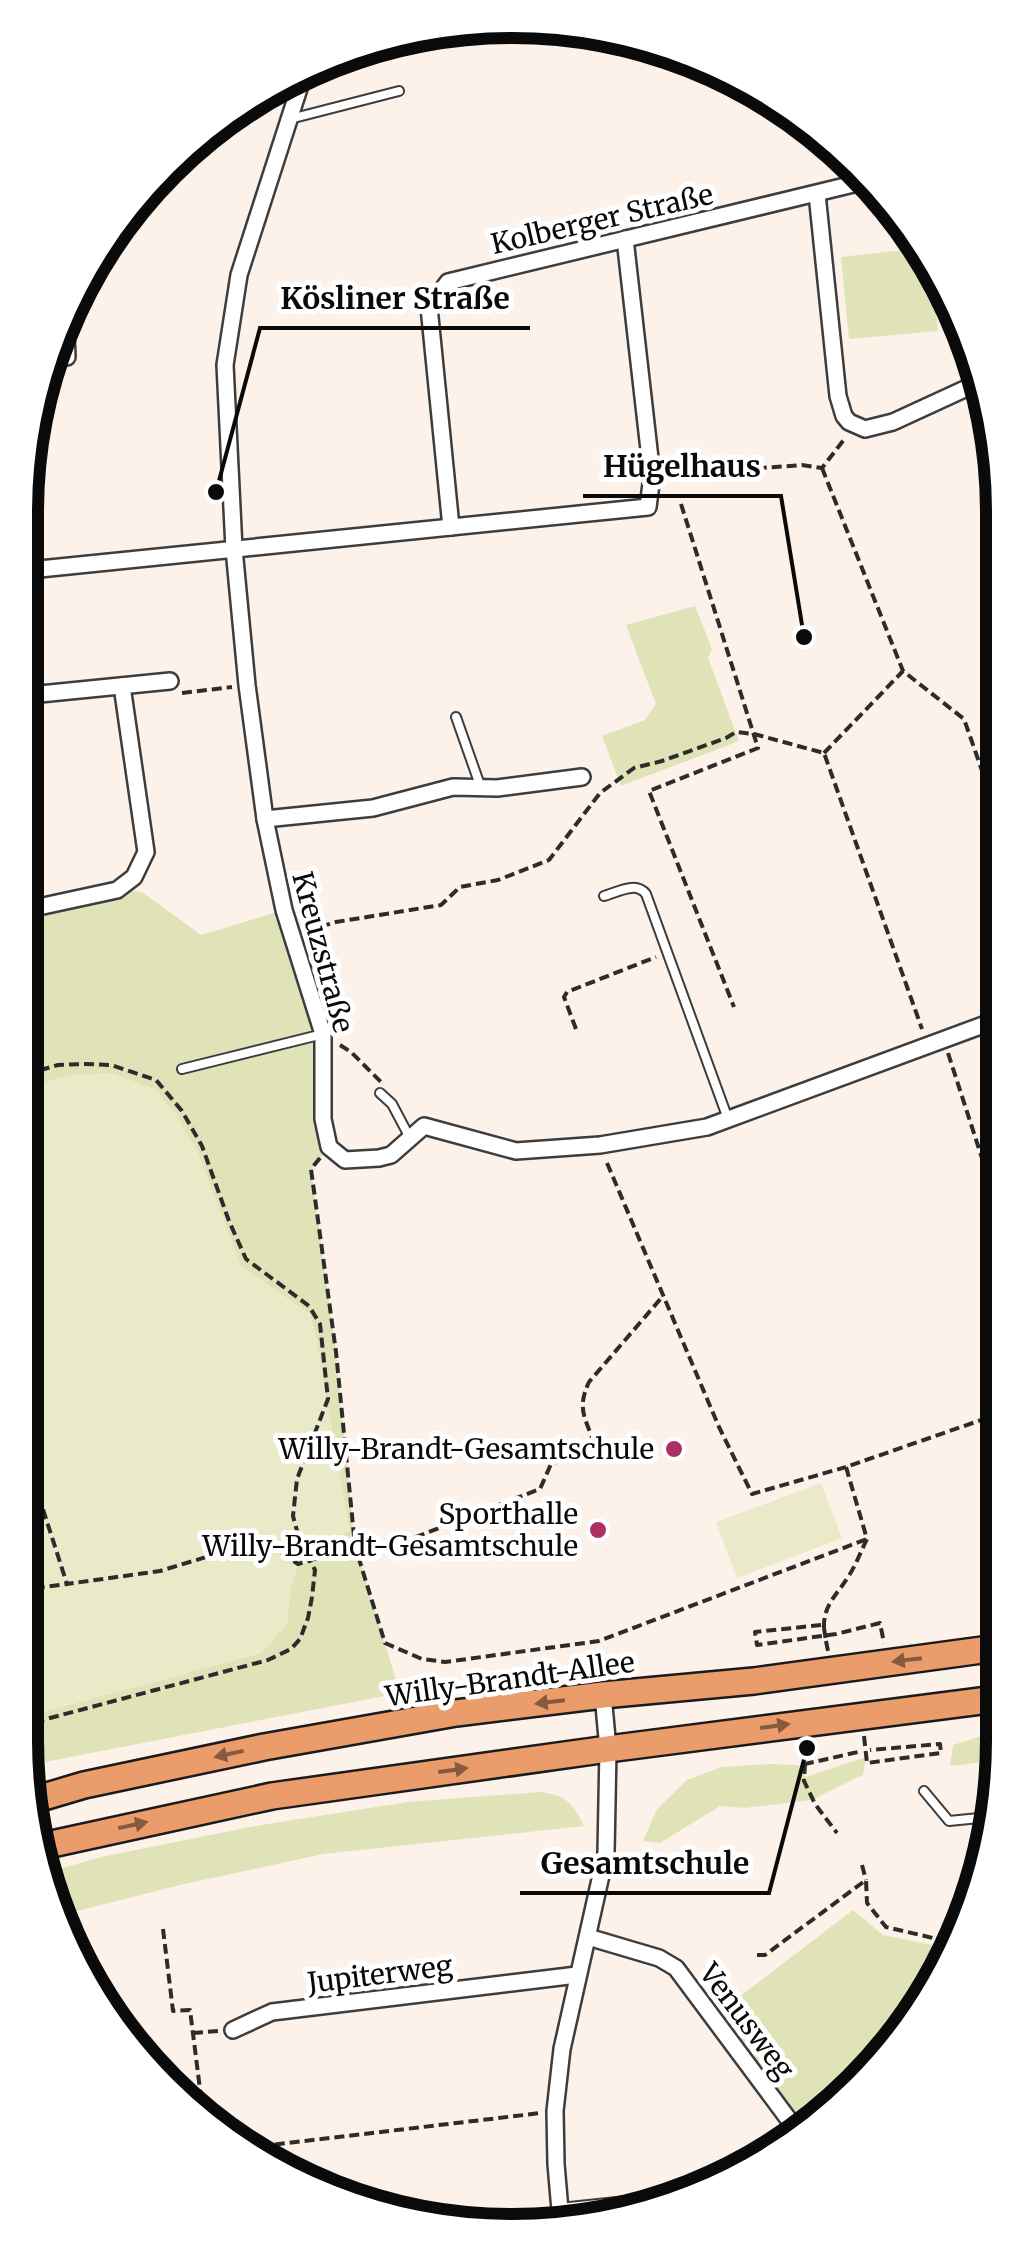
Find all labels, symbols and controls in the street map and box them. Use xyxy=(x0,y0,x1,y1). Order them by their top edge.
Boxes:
street label: Kolberger Straße xyxy=(487,176,717,262)
callout: Kösliner Straße xyxy=(260,268,530,328)
text: Kösliner Straße xyxy=(280,279,510,317)
callout: Hügelhaus xyxy=(583,436,781,496)
text: Hügelhaus xyxy=(603,447,761,485)
street label: Kreuzstraße xyxy=(284,868,362,1036)
place label: Willy-Brandt-Gesamtschule xyxy=(277,1431,654,1467)
marker: Willy-Brandt-Gesamtschule xyxy=(663,1438,685,1460)
place label: Sporthalle Willy-Brandt-Gesamtschule xyxy=(201,1496,578,1564)
marker: Sporthalle Willy-Brandt-Gesamtschule xyxy=(587,1519,609,1541)
street label: Willy-Brandt-Allee xyxy=(382,1644,637,1714)
one-way arrow xyxy=(891,1652,922,1668)
one-way arrow xyxy=(533,1694,565,1710)
one-way arrow xyxy=(760,1718,791,1734)
one-way arrow xyxy=(213,1747,244,1763)
one-way arrow xyxy=(438,1762,469,1778)
one-way arrow xyxy=(118,1817,149,1833)
callout: Gesamtschule xyxy=(520,1833,769,1893)
text: Gesamtschule xyxy=(541,1844,749,1882)
street label: Jupiterweg xyxy=(304,1947,455,2001)
street label: Venusweg xyxy=(691,1955,802,2086)

